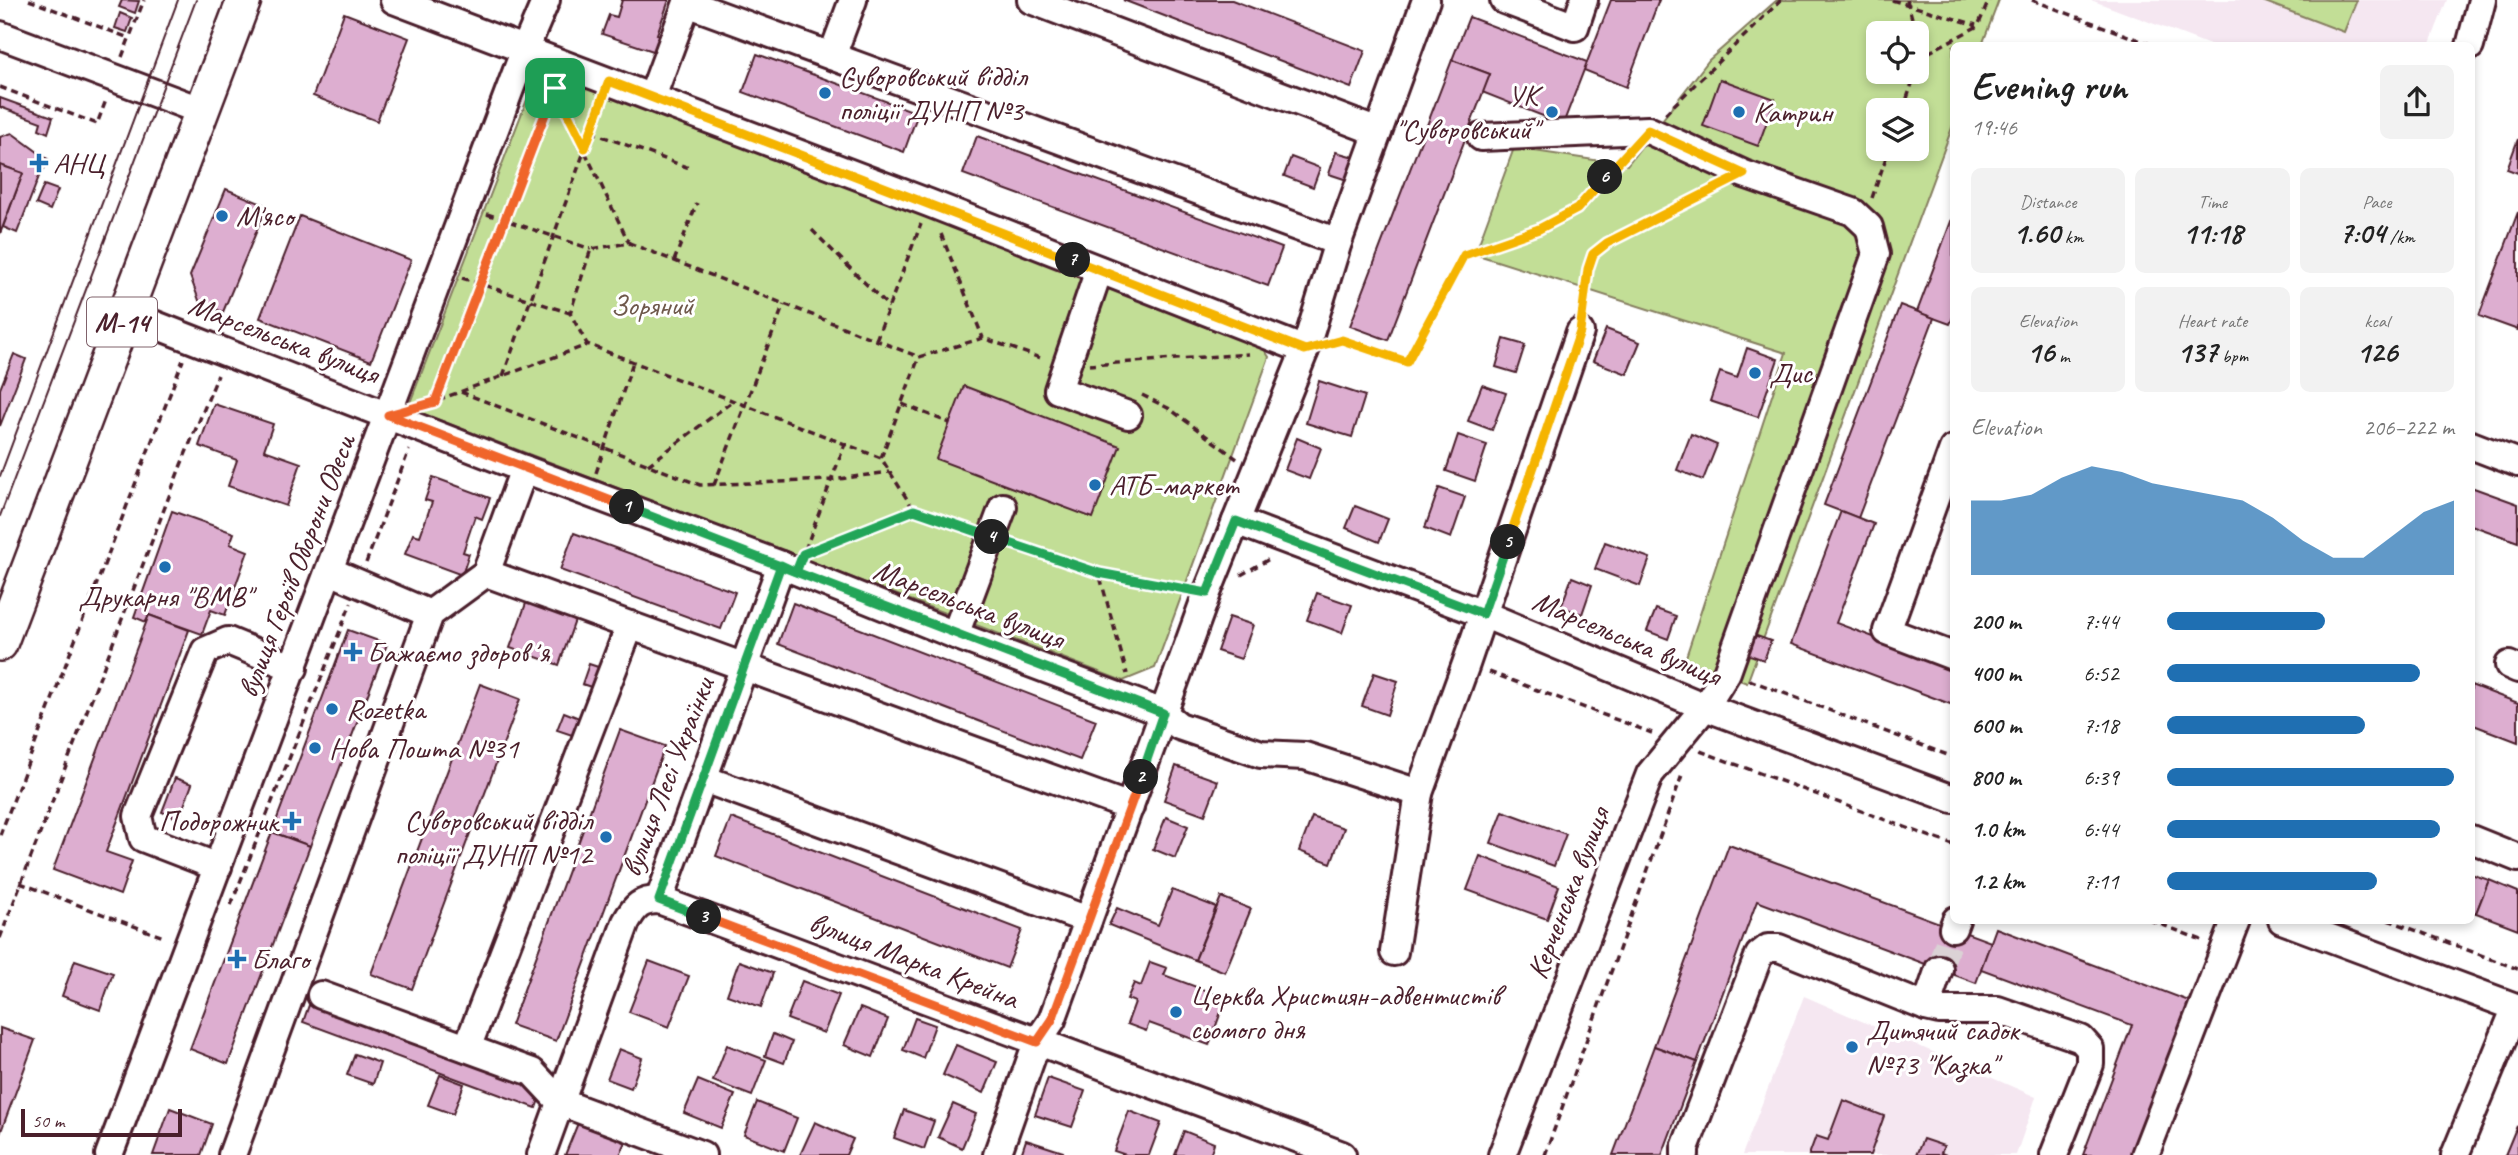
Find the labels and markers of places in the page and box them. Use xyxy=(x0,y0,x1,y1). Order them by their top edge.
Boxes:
place label: Суворовський відділ поліції ДУНП №3 xyxy=(839,57,1029,129)
pin xyxy=(525,58,585,118)
place label: УК "Суворовський" xyxy=(1395,76,1544,148)
marker: Суворовський відділ поліції ДУНП №3 xyxy=(817,85,833,101)
place label: Катрин xyxy=(1753,93,1835,131)
marker: УК "Суворовський" xyxy=(1544,104,1560,120)
marker: Катрин xyxy=(1731,104,1747,120)
place label: АНЦ xyxy=(53,144,107,182)
marker: АНЦ xyxy=(31,155,47,171)
pin: 6 xyxy=(1588,160,1622,194)
place label: М'ясо xyxy=(236,197,297,235)
marker: М'ясо xyxy=(214,208,230,224)
pin: 7 xyxy=(1056,243,1090,278)
place label: Дис xyxy=(1769,354,1813,392)
marker: Дис xyxy=(1747,365,1763,381)
place label: АТБ-маркет xyxy=(1109,466,1241,504)
marker: АТБ-маркет xyxy=(1087,477,1103,493)
pin: 1 xyxy=(610,490,644,524)
pin: 4 xyxy=(974,520,1010,554)
pin: 5 xyxy=(1490,524,1526,560)
marker: Друкарня "ВМВ" xyxy=(157,559,173,575)
place label: Друкарня "ВМВ" xyxy=(78,577,258,615)
place label: Бажаємо здоровʼя xyxy=(367,633,550,671)
marker: Бажаємо здоровʼя xyxy=(345,644,361,660)
place label: Rozetka xyxy=(346,690,427,728)
marker: Rozetka xyxy=(324,701,340,717)
place label: Нова Пошта №31 xyxy=(329,729,520,767)
marker: Нова Пошта №31 xyxy=(307,740,323,756)
pin: 2 xyxy=(1124,760,1158,794)
place label: Суворовський відділ поліції ДУНП №12 xyxy=(395,801,594,873)
place label: Подорожник xyxy=(159,802,280,840)
marker: Подорожник xyxy=(284,813,300,829)
marker: Суворовський відділ поліції ДУНП №12 xyxy=(598,829,614,845)
pin: 3 xyxy=(686,900,722,934)
place label: Благо xyxy=(251,940,312,978)
marker: Благо xyxy=(229,951,245,967)
place label: Церква Християн-адвентистів сьомого дня xyxy=(1190,976,1507,1048)
marker: Церква Християн-адвентистів сьомого дня xyxy=(1168,1004,1184,1020)
place label: Дитячий садок №73 "Казка" xyxy=(1866,1011,2021,1083)
marker: Дитячий садок №73 "Казка" xyxy=(1844,1039,1860,1055)

